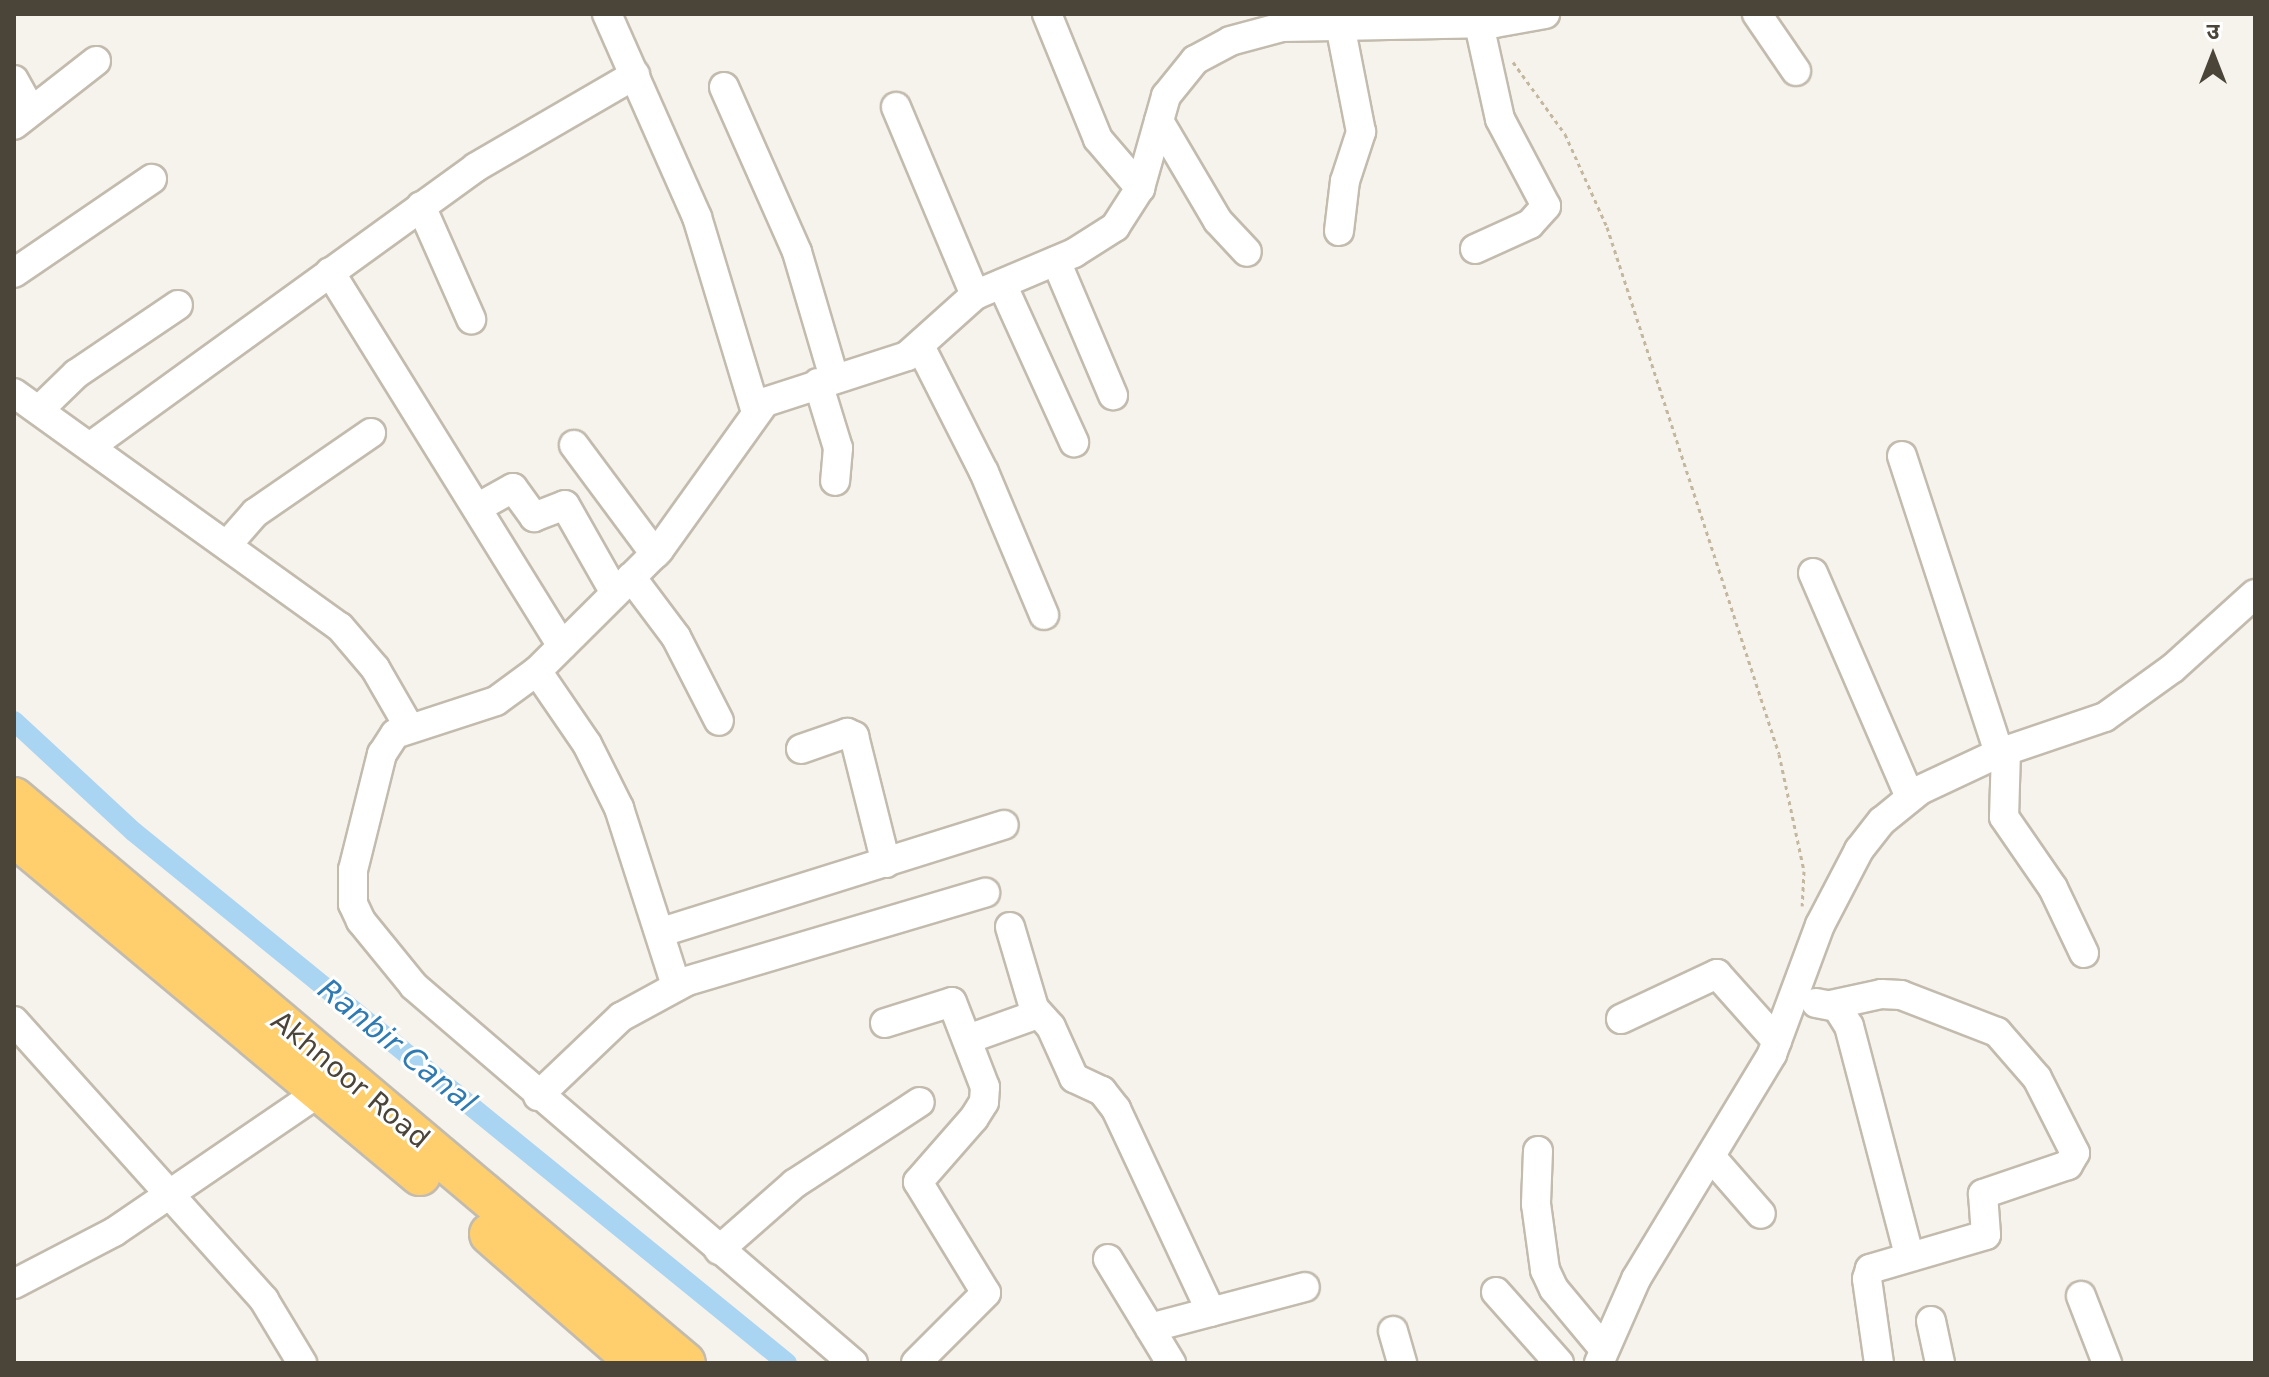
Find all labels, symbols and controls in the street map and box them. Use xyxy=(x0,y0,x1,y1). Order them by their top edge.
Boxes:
north arrow xyxy=(2173,16,2253,96)
text: उ xyxy=(2207,19,2219,44)
water label: Ranbir Canal xyxy=(311,971,483,1121)
street label: Akhnoor Road xyxy=(264,1004,436,1156)

